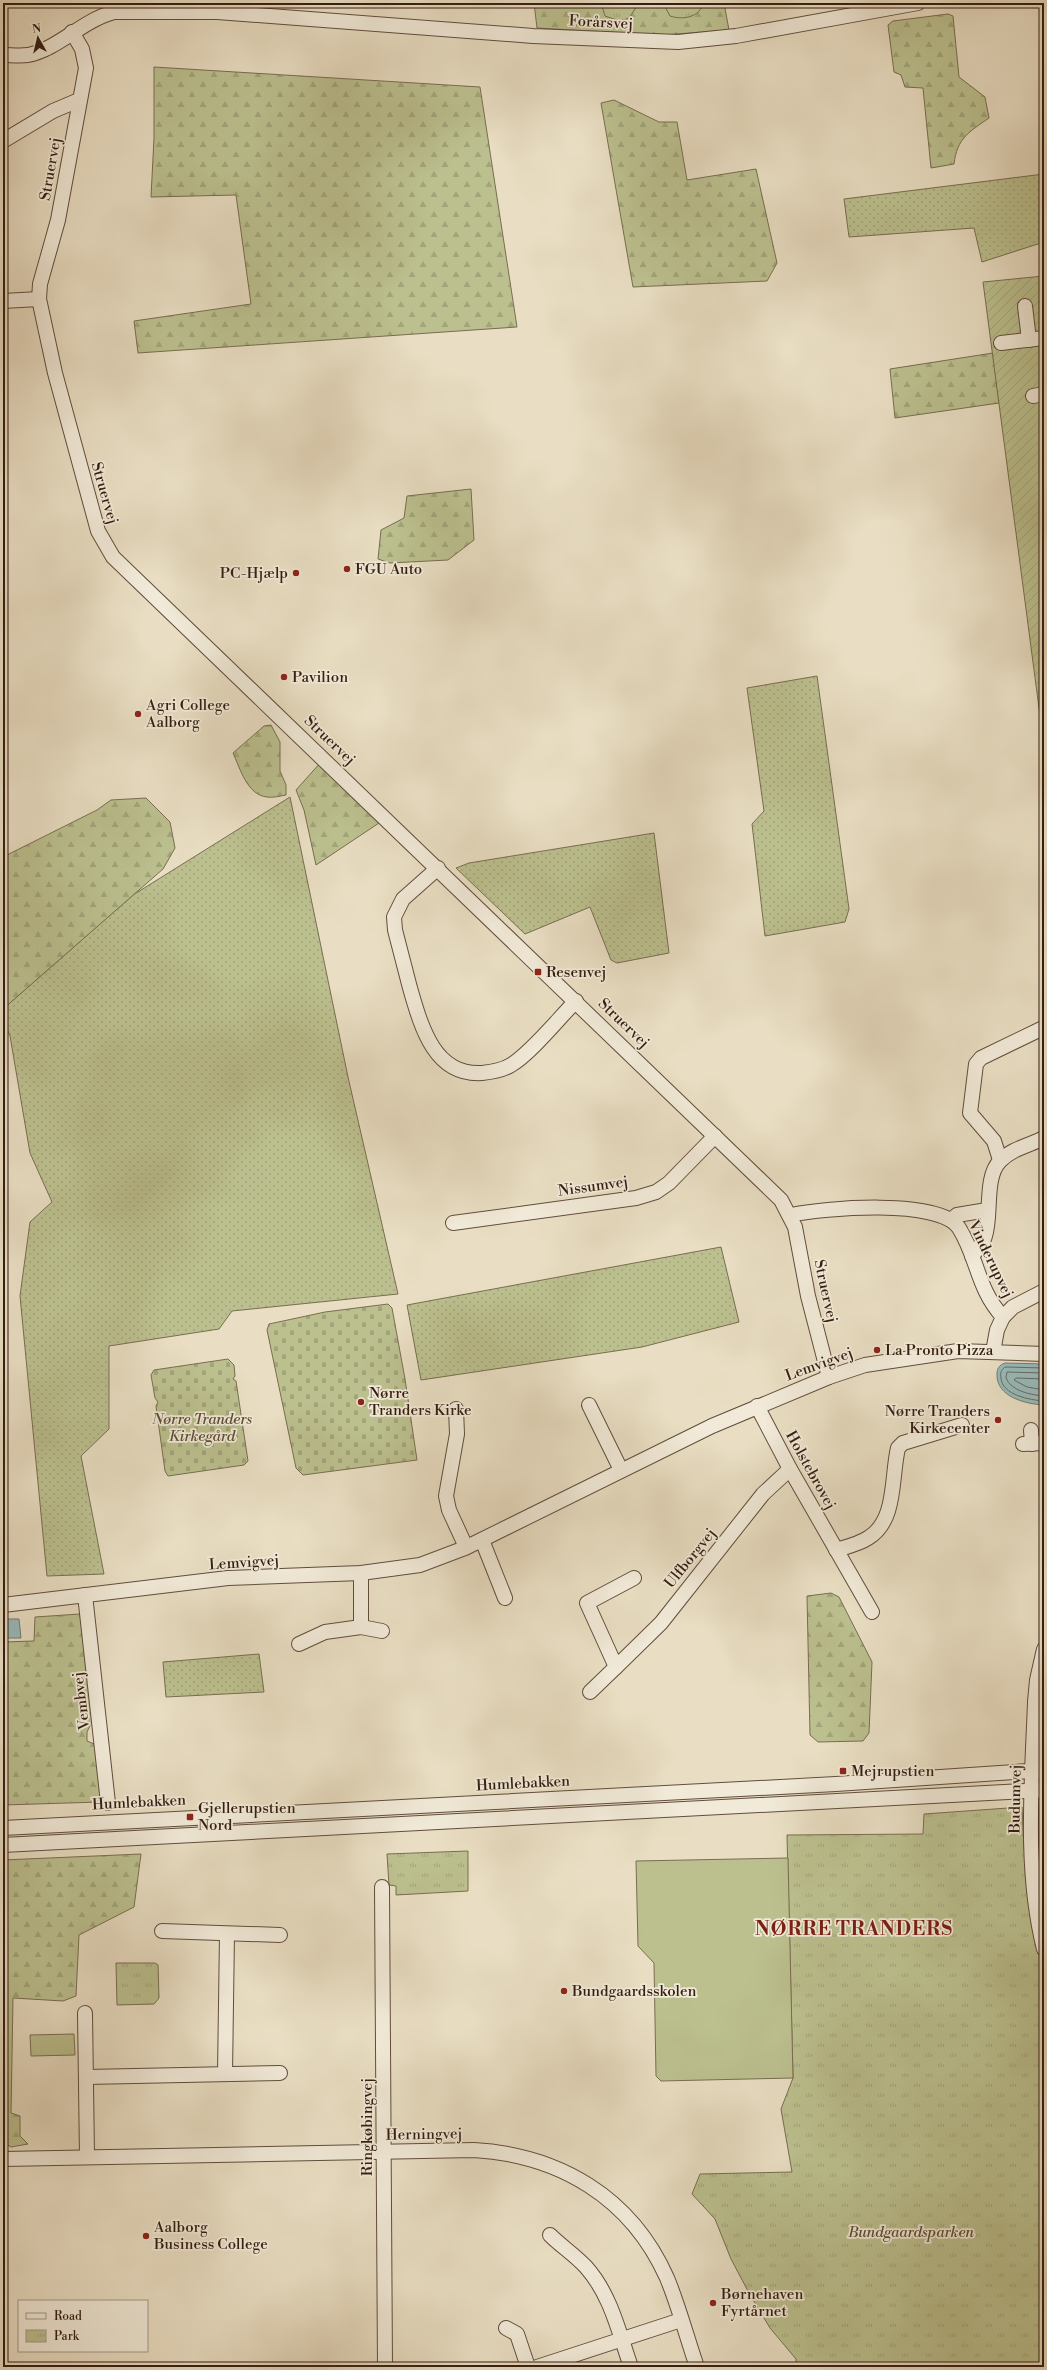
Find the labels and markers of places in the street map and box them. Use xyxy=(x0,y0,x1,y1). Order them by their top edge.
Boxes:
place label: FGU Auto xyxy=(355,560,422,579)
place label: PC-Hjælp xyxy=(220,564,288,583)
marker: FGU Auto xyxy=(342,564,352,574)
marker: PC-Hjælp xyxy=(291,568,301,578)
place label: Pavilion xyxy=(292,668,348,687)
marker: Pavilion xyxy=(279,672,289,682)
place label: Agri College Aalborg xyxy=(145,696,230,732)
marker: Agri College Aalborg xyxy=(133,709,143,719)
place label: Resenvej xyxy=(546,963,607,982)
marker: Resenvej xyxy=(533,967,543,977)
place label: La Pronto Pizza xyxy=(885,1341,994,1360)
marker: La Pronto Pizza xyxy=(872,1345,882,1355)
place label: Nørre Tranders Kirke xyxy=(369,1384,472,1420)
marker: Nørre Tranders Kirke xyxy=(356,1397,366,1407)
place label: Nørre Tranders Kirkecenter xyxy=(885,1402,991,1438)
marker: Nørre Tranders Kirkecenter xyxy=(993,1415,1003,1425)
place label: Mejrupstien xyxy=(851,1762,934,1781)
marker: Mejrupstien xyxy=(838,1766,848,1776)
place label: Gjellerupstien Nord xyxy=(198,1799,296,1835)
marker: Gjellerupstien Nord xyxy=(185,1812,195,1822)
place label: Bundgaardsskolen xyxy=(571,1982,697,2001)
marker: Bundgaardsskolen xyxy=(559,1986,569,1996)
place label: Aalborg Business College xyxy=(153,2218,268,2254)
marker: Aalborg Business College xyxy=(141,2231,151,2241)
place label: Børnehaven Fyrtårnet xyxy=(720,2285,803,2321)
marker: Børnehaven Fyrtårnet xyxy=(708,2298,718,2308)

